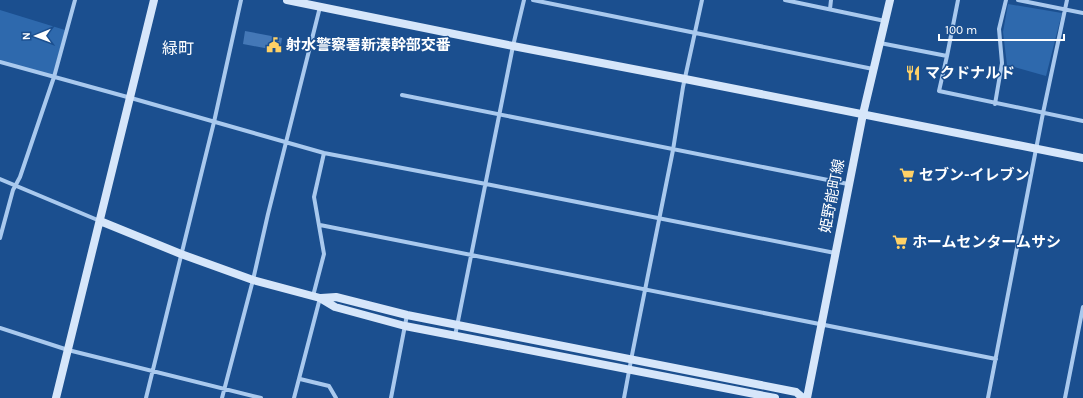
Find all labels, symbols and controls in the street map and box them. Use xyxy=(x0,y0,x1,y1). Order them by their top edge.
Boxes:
north arrow xyxy=(16,16,56,56)
scale bar xyxy=(939,16,1064,42)
text: 100 m xyxy=(945,23,977,37)
text: N xyxy=(20,32,33,40)
public building icon: 射水警察署新湊幹部交番 xyxy=(265,36,283,54)
place label: 射水警察署新湊幹部交番 xyxy=(286,36,451,54)
district label: 緑町 xyxy=(162,39,194,58)
restaurant icon: マクドナルド xyxy=(904,64,922,82)
place label: マクドナルド xyxy=(925,64,1015,82)
street label: 姫野能町線 xyxy=(816,157,848,235)
supermarket icon: セブン-イレブン xyxy=(898,166,916,184)
place label: セブン-イレブン xyxy=(919,166,1030,184)
supermarket icon: ホームセンタームサシ xyxy=(891,233,909,251)
place label: ホームセンタームサシ xyxy=(912,233,1061,251)

